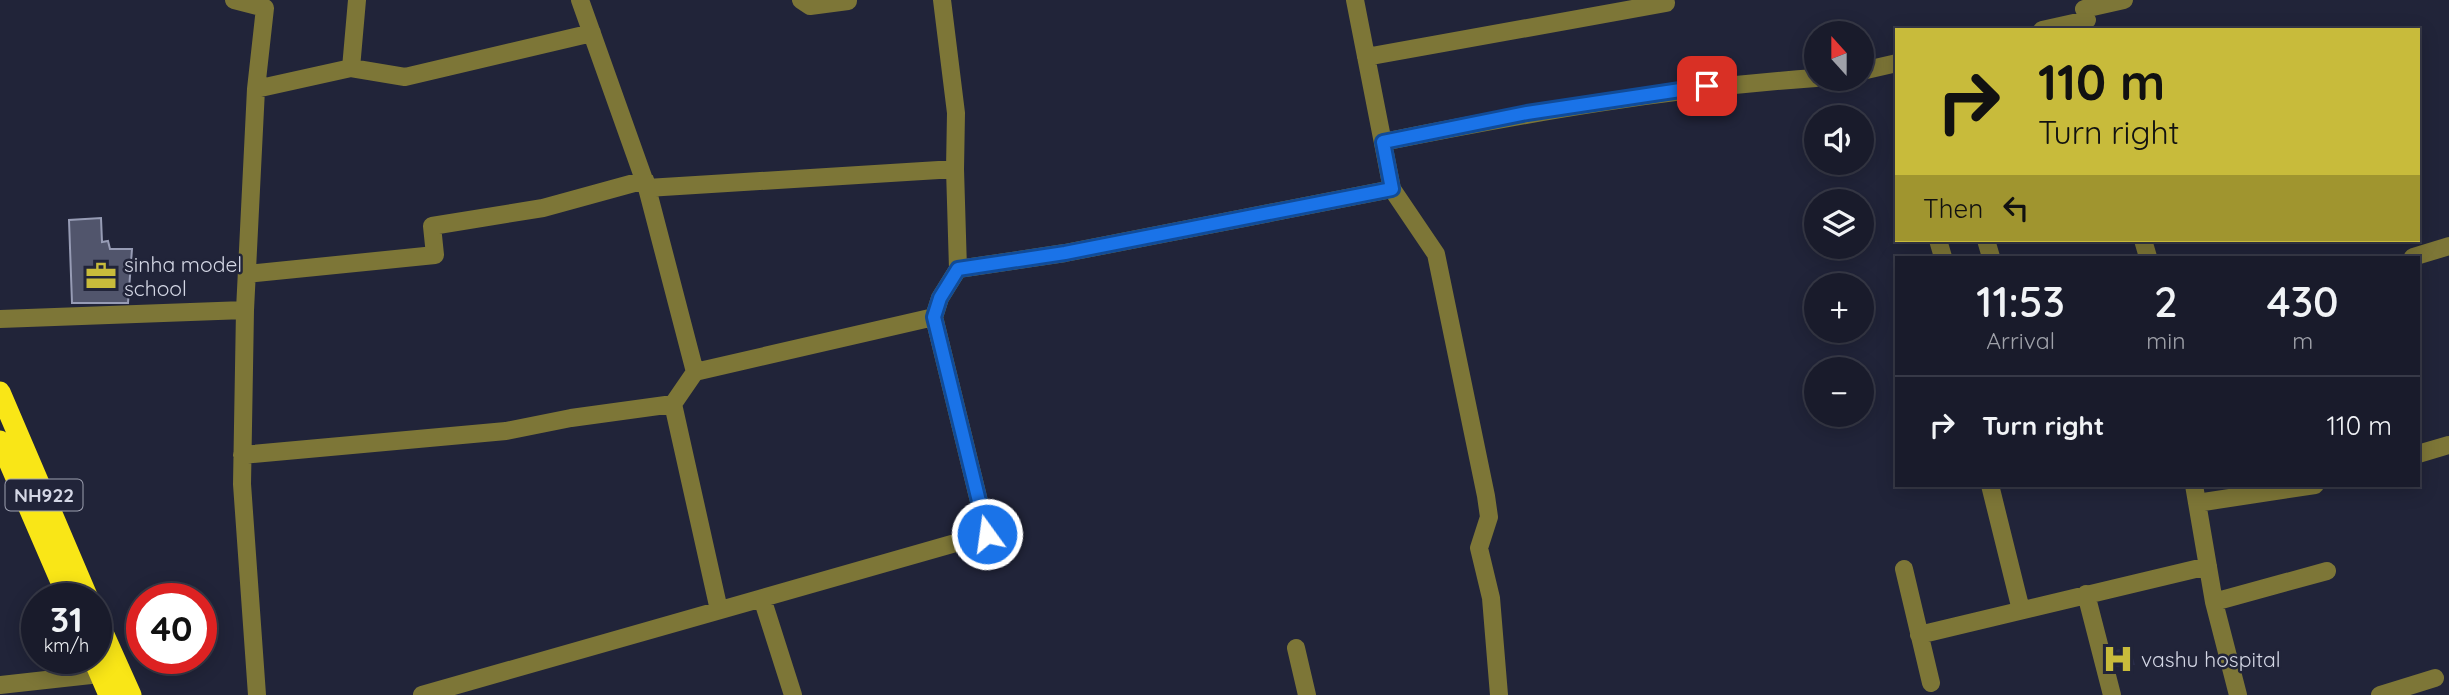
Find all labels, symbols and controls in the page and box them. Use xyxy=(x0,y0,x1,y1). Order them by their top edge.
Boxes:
north arrow xyxy=(1804,21,1874,91)
map controls xyxy=(1804,21,1874,427)
text: 110 m xyxy=(2038,51,2165,112)
pin xyxy=(1677,56,1737,116)
icon: right xyxy=(1923,56,2014,147)
icon: arrive xyxy=(1688,67,1726,105)
button: sound xyxy=(1804,105,1874,175)
text: Turn right xyxy=(2038,112,2179,152)
button: layers xyxy=(1804,189,1874,259)
icon: left xyxy=(1997,189,2035,227)
text: Then xyxy=(1923,192,1983,225)
place label: sinha model school xyxy=(124,251,242,301)
office icon: sinha model school xyxy=(84,259,118,293)
button: + xyxy=(1804,273,1874,343)
text: 11:53 xyxy=(1976,275,2065,328)
text: 2 xyxy=(2154,275,2178,328)
text: 430 xyxy=(2267,275,2339,328)
text: Arrival xyxy=(1986,326,2055,355)
text: min xyxy=(2146,326,2186,355)
text: m xyxy=(2292,326,2313,355)
button: − xyxy=(1804,357,1874,427)
icon: right xyxy=(1923,406,1961,444)
text: Turn right xyxy=(1982,409,2104,442)
text: 110 m xyxy=(2326,409,2392,442)
road number: NH922 xyxy=(5,480,82,510)
position arrow xyxy=(950,497,1024,571)
speed limit sign: 40 xyxy=(126,583,217,674)
text: 31 xyxy=(50,597,83,641)
text: km/h xyxy=(44,634,89,657)
hospital icon: vashu hospital xyxy=(2101,642,2135,676)
place label: vashu hospital xyxy=(2141,646,2281,672)

